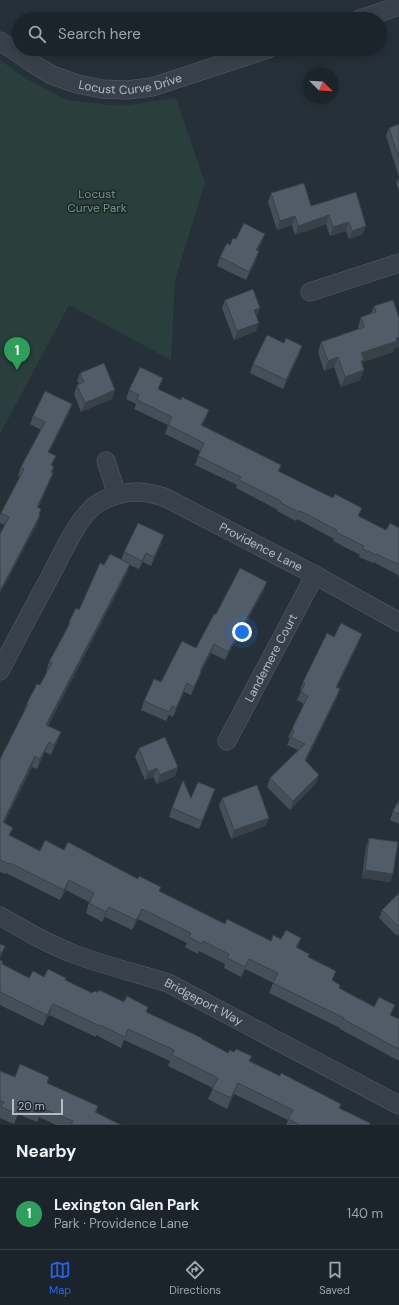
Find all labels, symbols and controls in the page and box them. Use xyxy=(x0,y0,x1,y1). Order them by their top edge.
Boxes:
search box xyxy=(12,12,387,56)
icon: search xyxy=(26,23,48,45)
text: Search here xyxy=(58,24,141,44)
north arrow xyxy=(303,68,339,104)
street label: Locust Curve Drive xyxy=(77,70,184,98)
park label: Locust Curve Park xyxy=(67,186,127,216)
pin: 1 xyxy=(4,337,30,370)
street label: Providence Lane xyxy=(216,519,306,575)
street label: Landemere Court xyxy=(241,611,301,705)
your location xyxy=(232,622,252,642)
street label: Bridgeport Way xyxy=(162,975,246,1029)
scale bar xyxy=(12,1097,63,1116)
text: 20 m xyxy=(18,1099,44,1113)
text: Nearby xyxy=(16,1140,76,1162)
text: Lexington Glen Park xyxy=(54,1195,199,1215)
text: 1 xyxy=(27,1205,31,1222)
text: 140 m xyxy=(347,1205,383,1222)
text: Park · Providence Lane xyxy=(54,1215,189,1232)
tab: Map xyxy=(49,1259,71,1297)
tab: Directions xyxy=(169,1259,221,1297)
tab: Saved xyxy=(319,1259,350,1297)

